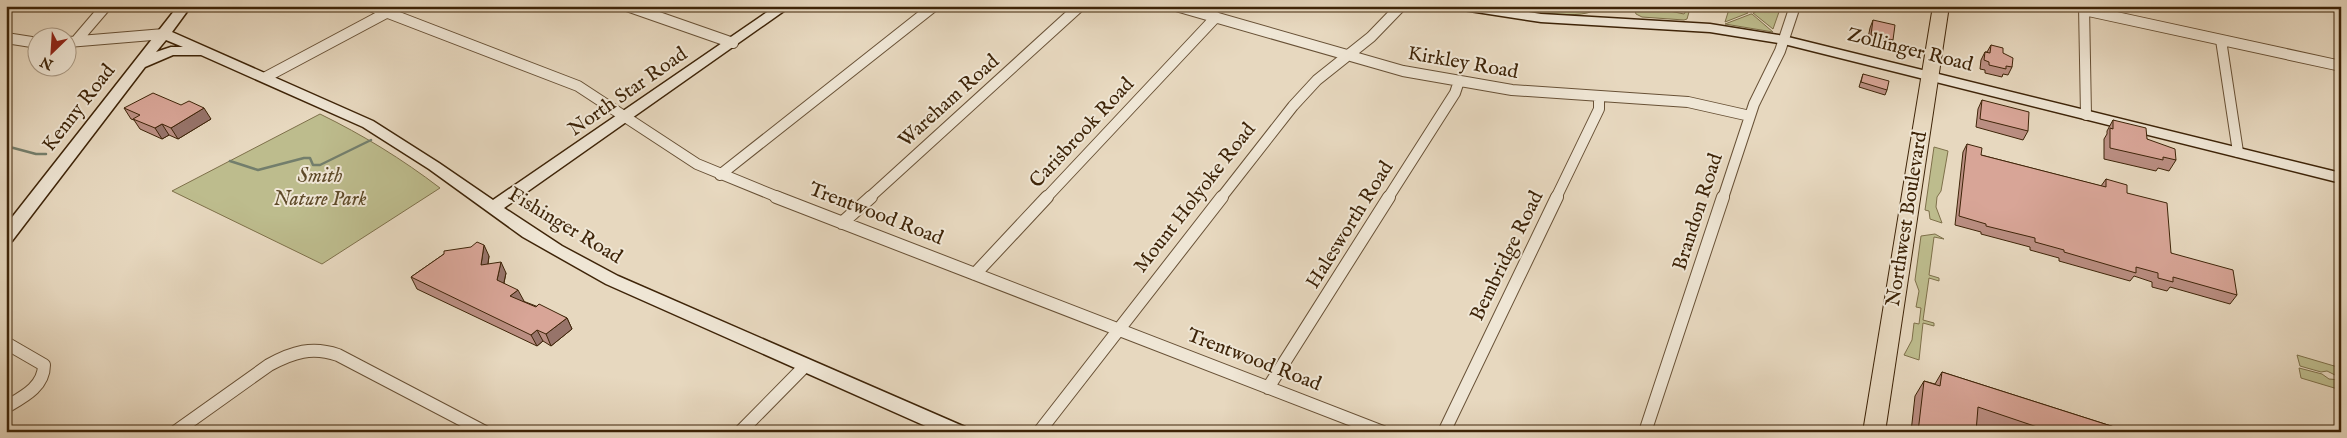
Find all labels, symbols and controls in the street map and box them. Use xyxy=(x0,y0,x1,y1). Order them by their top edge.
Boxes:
street label: Zollinger Road xyxy=(1845,22,1976,78)
north arrow xyxy=(28,28,78,78)
street label: Kirkley Road xyxy=(1406,41,1521,85)
street label: North Star Road xyxy=(564,42,693,142)
street label: Wareham Road xyxy=(893,49,1005,153)
text: N xyxy=(38,52,57,74)
street label: Kenny Road xyxy=(37,59,121,157)
street label: Carisbrook Road xyxy=(1024,72,1140,194)
street label: Mount Holyoke Road xyxy=(1129,118,1262,278)
street label: Northwest Boulevard xyxy=(1881,129,1933,308)
street label: Brandon Road xyxy=(1667,150,1729,274)
street label: Halesworth Road xyxy=(1301,156,1399,293)
park label: Smith Nature Park xyxy=(274,164,366,212)
street label: Trentwood Road xyxy=(805,177,947,251)
street label: Fishinger Road xyxy=(503,182,627,270)
street label: Bembridge Road xyxy=(1465,187,1549,325)
street label: Trentwood Road xyxy=(1183,323,1325,397)

